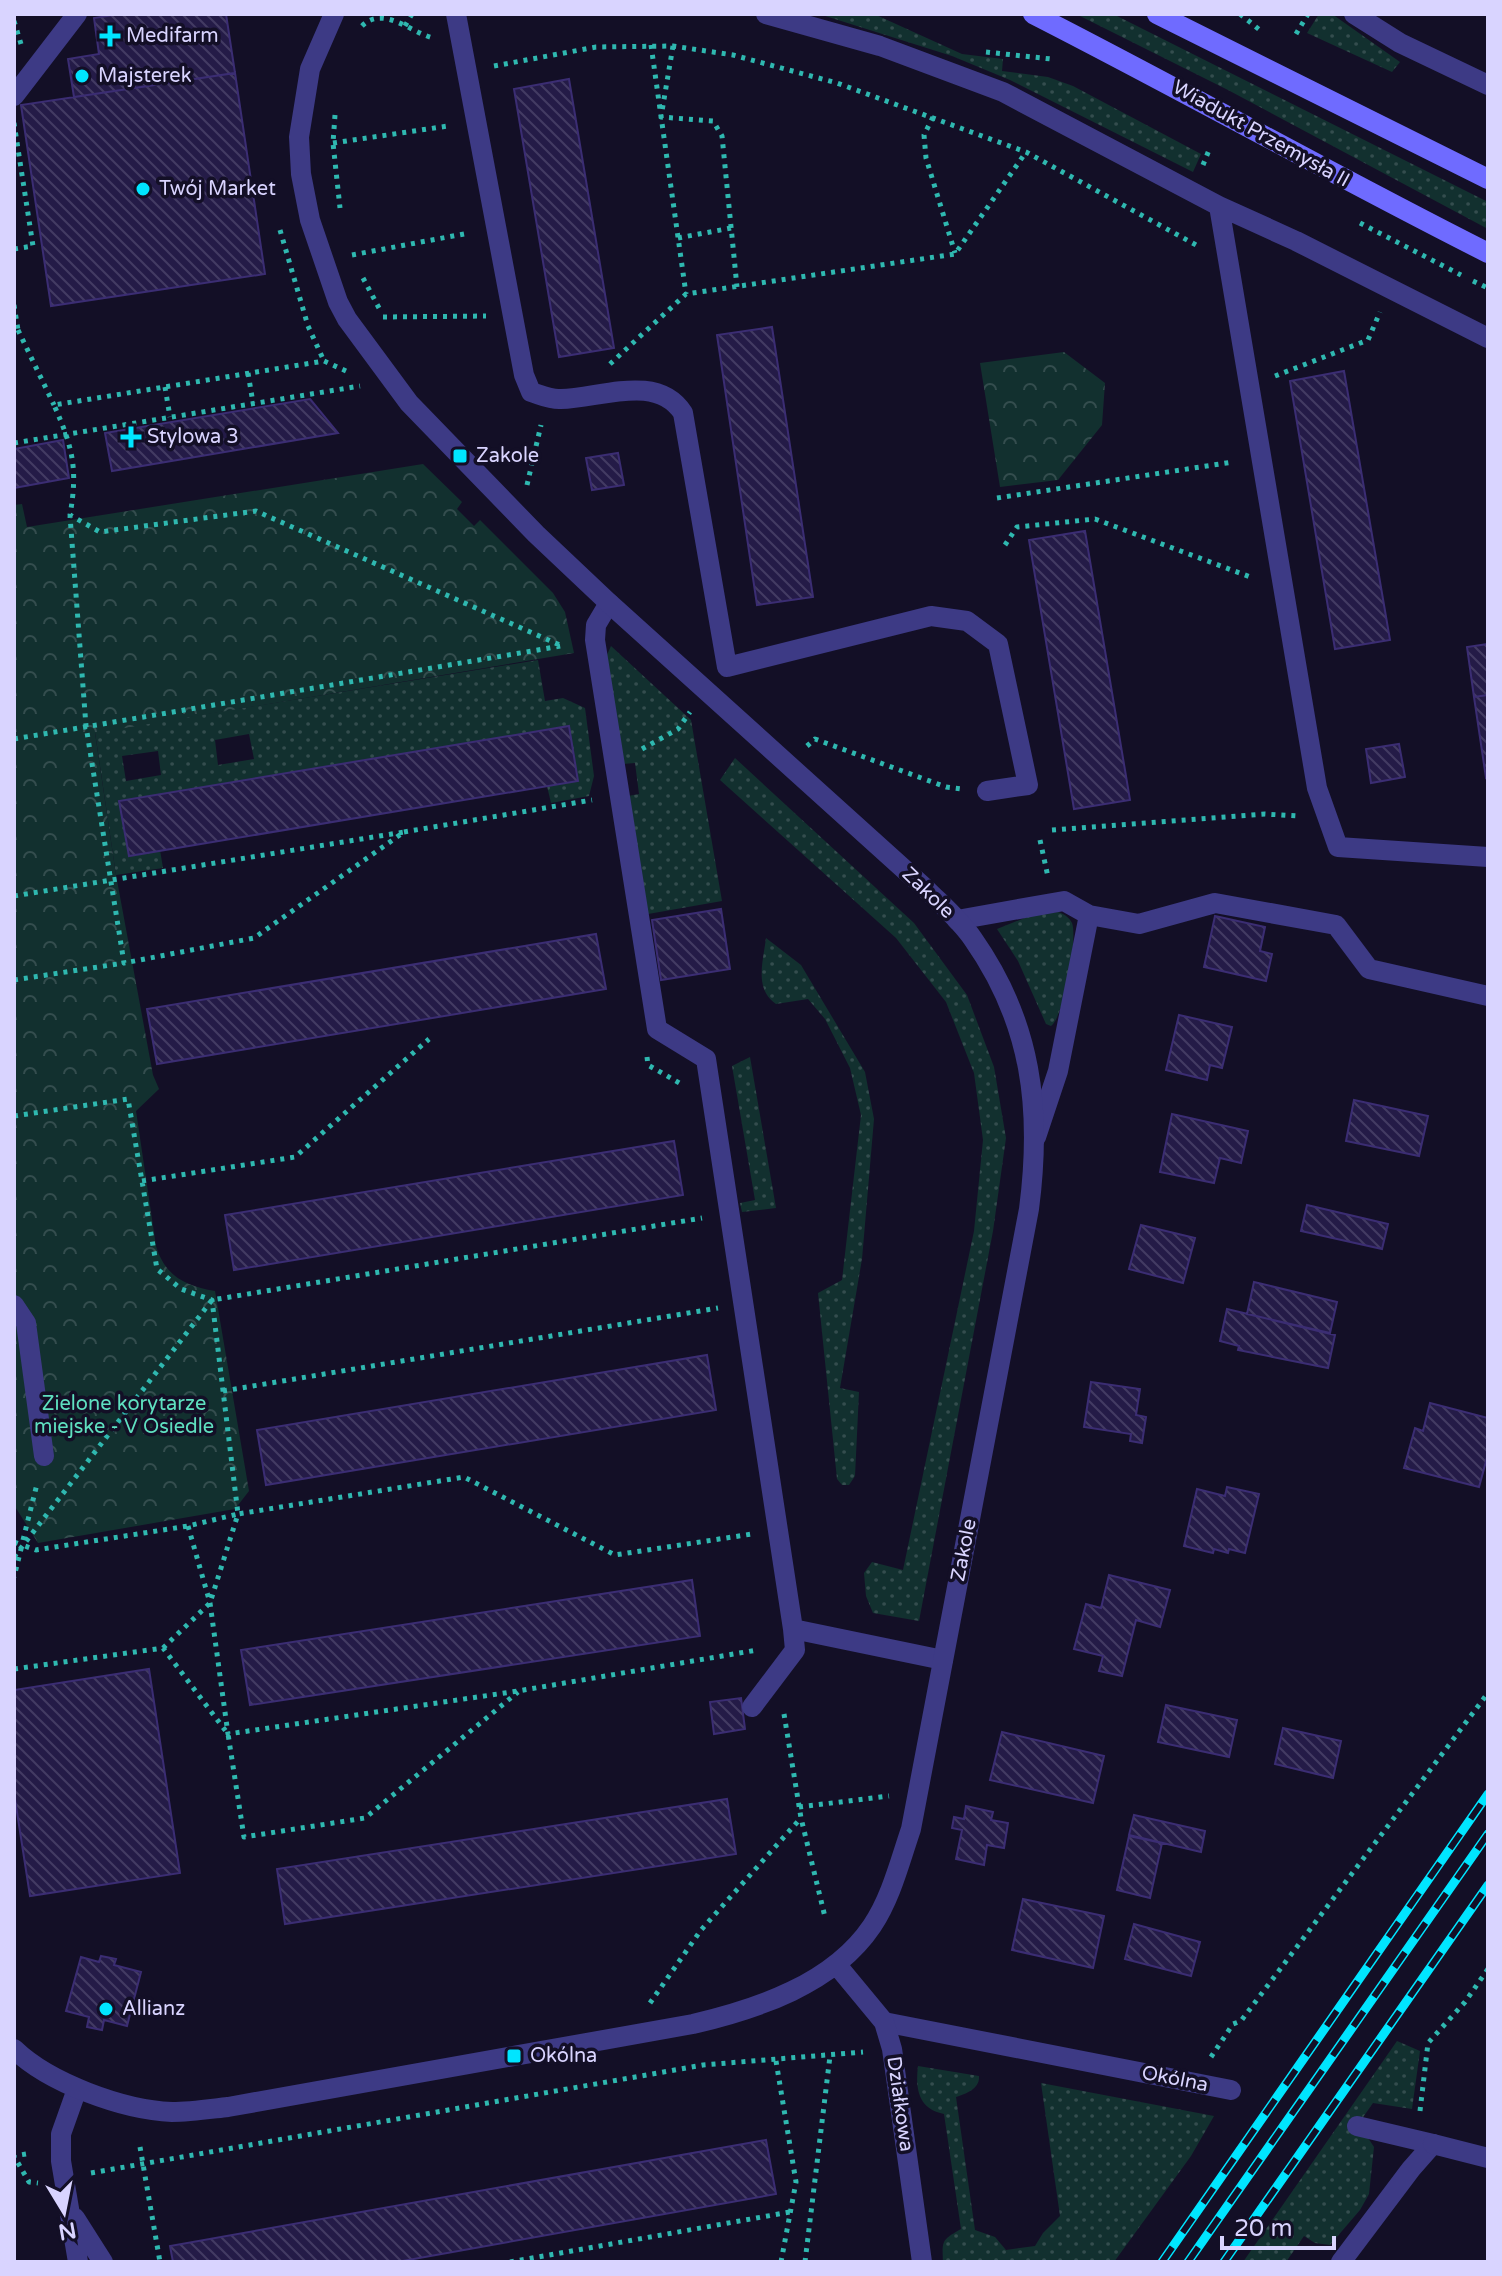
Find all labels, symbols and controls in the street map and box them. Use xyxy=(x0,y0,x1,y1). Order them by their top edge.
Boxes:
place label: Medifarm xyxy=(126,24,219,48)
marker: Medifarm xyxy=(101,27,119,45)
place label: Majsterek xyxy=(98,64,192,88)
marker: Majsterek xyxy=(73,67,91,85)
street label: Wiadukt Przemysła II xyxy=(1168,75,1354,193)
place label: Twój Market xyxy=(159,177,276,201)
marker: Twój Market xyxy=(134,180,152,198)
place label: Stylowa 3 xyxy=(147,425,239,449)
marker: Stylowa 3 xyxy=(122,428,140,446)
place label: Zakole xyxy=(476,444,539,468)
marker: Zakole xyxy=(451,447,469,465)
street label: Zakole xyxy=(897,862,959,924)
park label: Zielone korytarze miejske - V Osiedle xyxy=(34,1392,214,1439)
street label: Zakole xyxy=(946,1517,982,1583)
place label: Allianz xyxy=(122,1997,185,2021)
marker: Allianz xyxy=(97,2000,115,2018)
place label: Okólna xyxy=(530,2044,597,2068)
marker: Okólna xyxy=(505,2047,523,2065)
street label: Działkowa xyxy=(881,2055,919,2153)
street label: Okólna xyxy=(1140,2061,1210,2097)
north arrow xyxy=(24,2172,104,2252)
scale bar xyxy=(1222,2200,1334,2250)
text: 20 m xyxy=(1234,2214,1292,2243)
text: N xyxy=(56,2216,78,2245)

